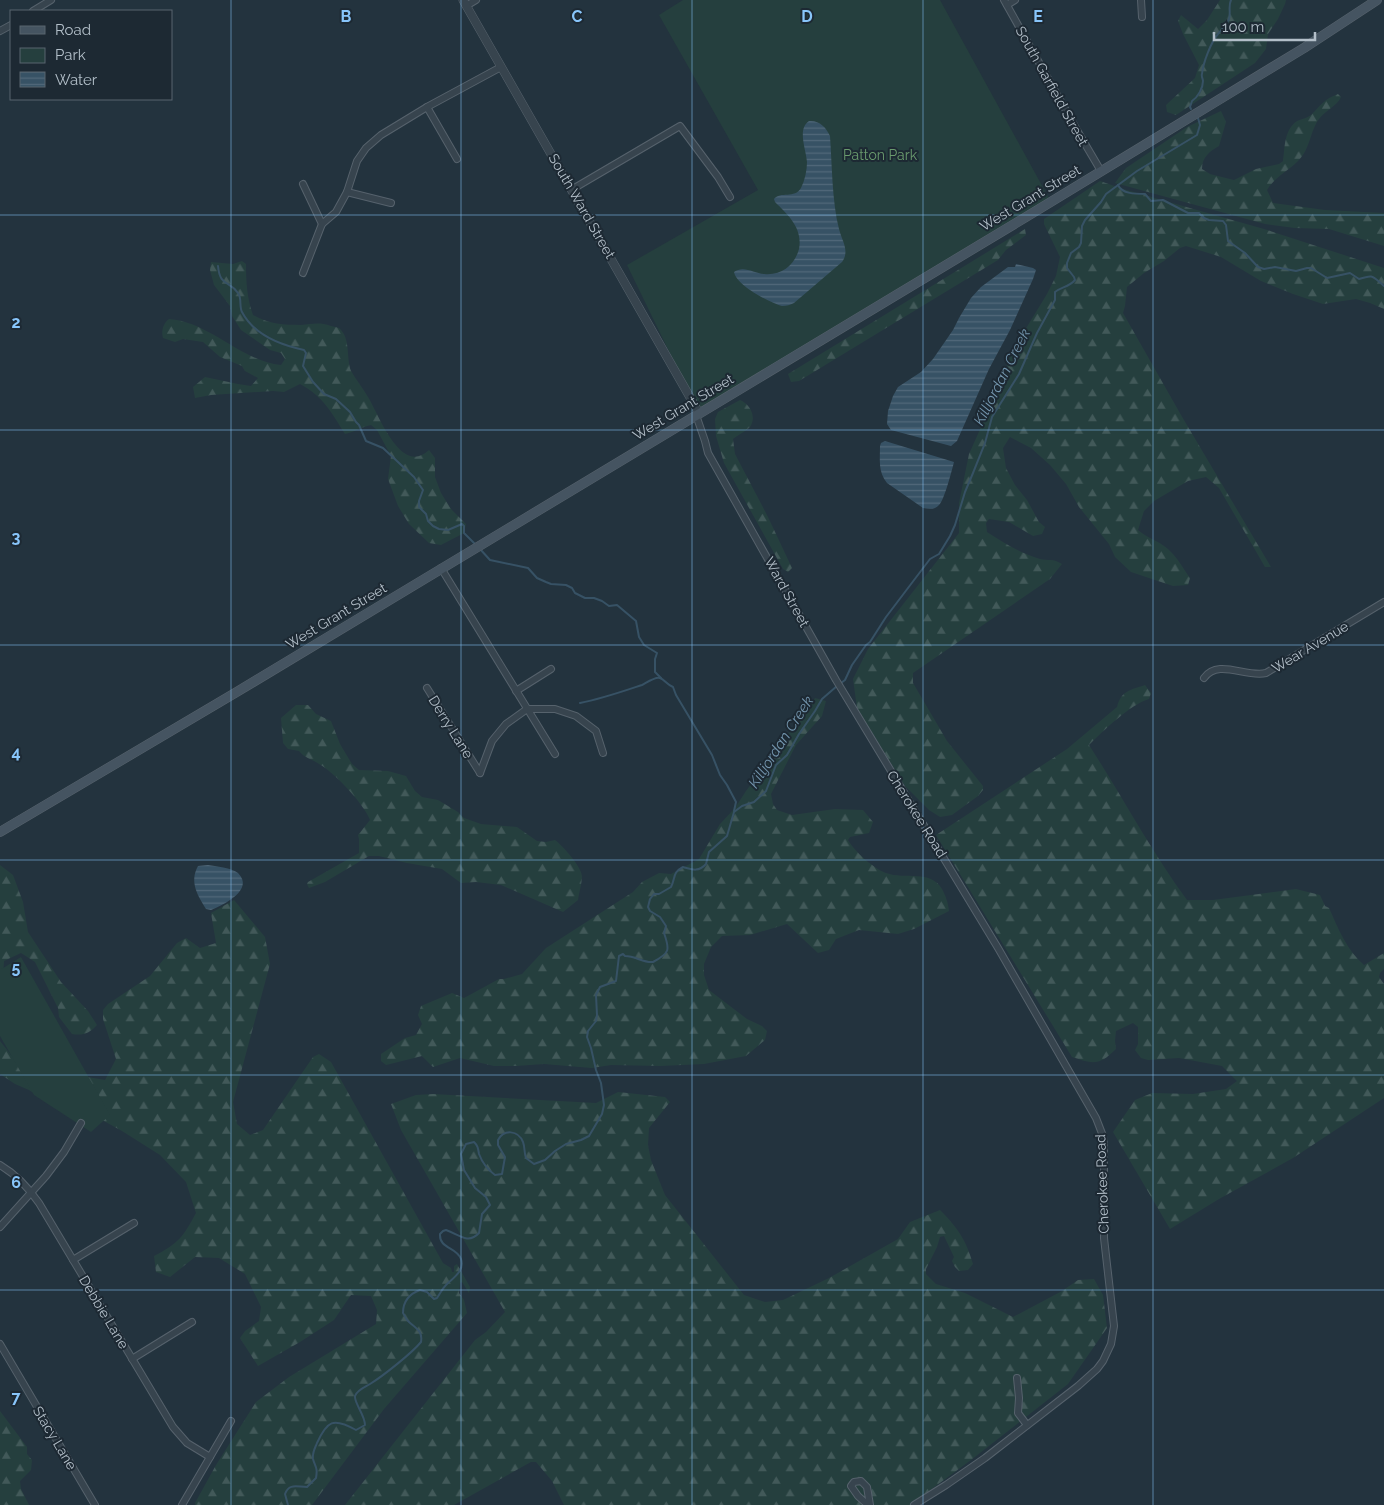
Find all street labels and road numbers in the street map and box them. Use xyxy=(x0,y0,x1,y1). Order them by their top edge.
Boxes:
street label: South Garfield Street xyxy=(1012,23,1092,149)
street label: South Ward Street xyxy=(545,151,619,262)
street label: West Grant Street xyxy=(977,161,1084,234)
street label: West Grant Street xyxy=(630,370,737,443)
street label: Ward Street xyxy=(761,554,813,630)
street label: West Grant Street xyxy=(283,579,390,652)
street label: Wear Avenue xyxy=(1269,618,1351,676)
street label: Derry Lane xyxy=(425,693,477,761)
street label: Cherokee Road xyxy=(884,768,950,860)
street label: Cherokee Road xyxy=(1092,1134,1112,1234)
street label: Debbie Lane xyxy=(76,1273,132,1351)
street label: Stacy Lane xyxy=(30,1403,80,1473)

